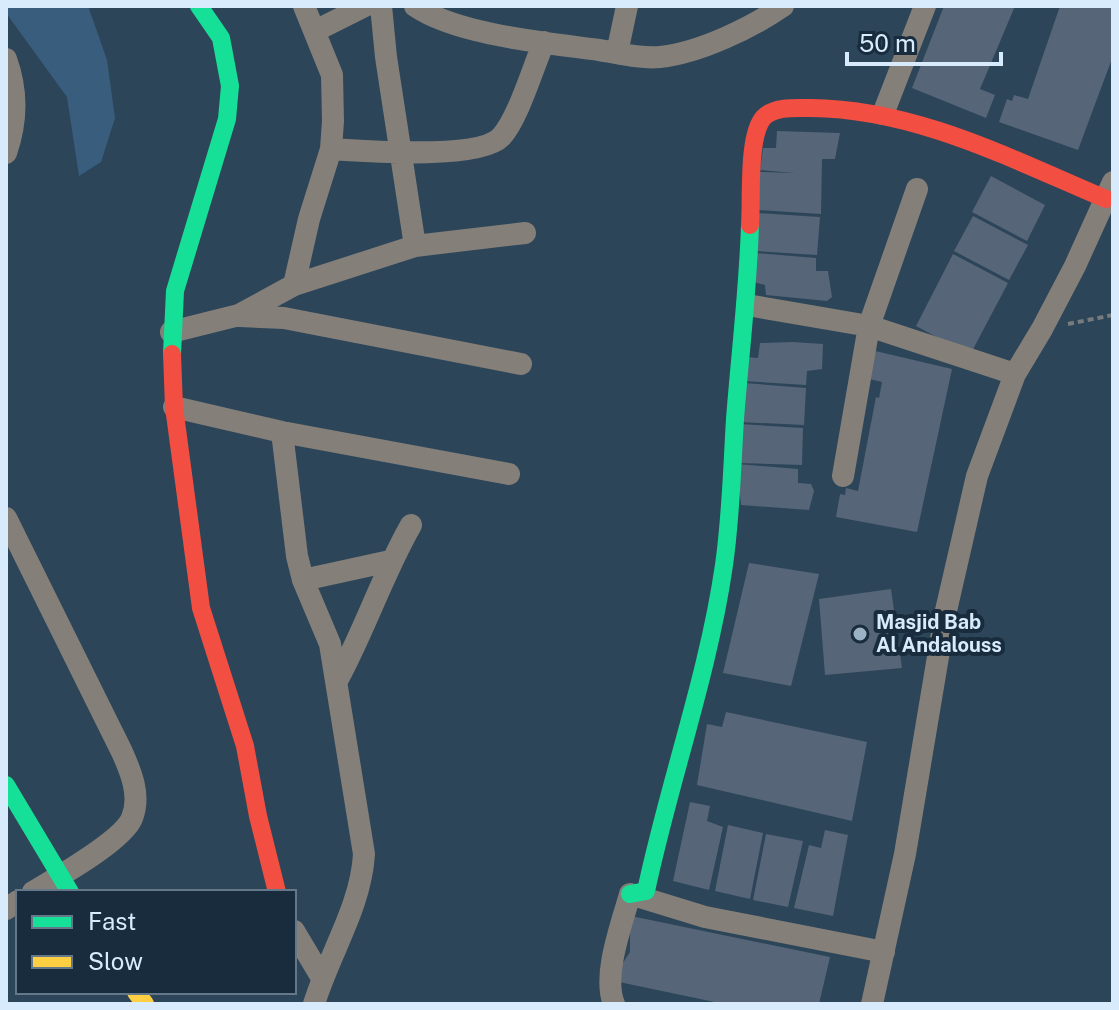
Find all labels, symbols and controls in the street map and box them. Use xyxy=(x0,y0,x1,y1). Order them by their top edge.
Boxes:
scale bar xyxy=(847,16,1001,66)
text: 50 m xyxy=(859,29,916,57)
place label: Masjid Bab Al Andalouss xyxy=(876,610,1002,657)
marker: Masjid Bab Al Andalouss xyxy=(851,625,869,643)
legend xyxy=(16,890,296,994)
text: Fast xyxy=(88,907,136,935)
text: Slow xyxy=(88,947,143,975)

